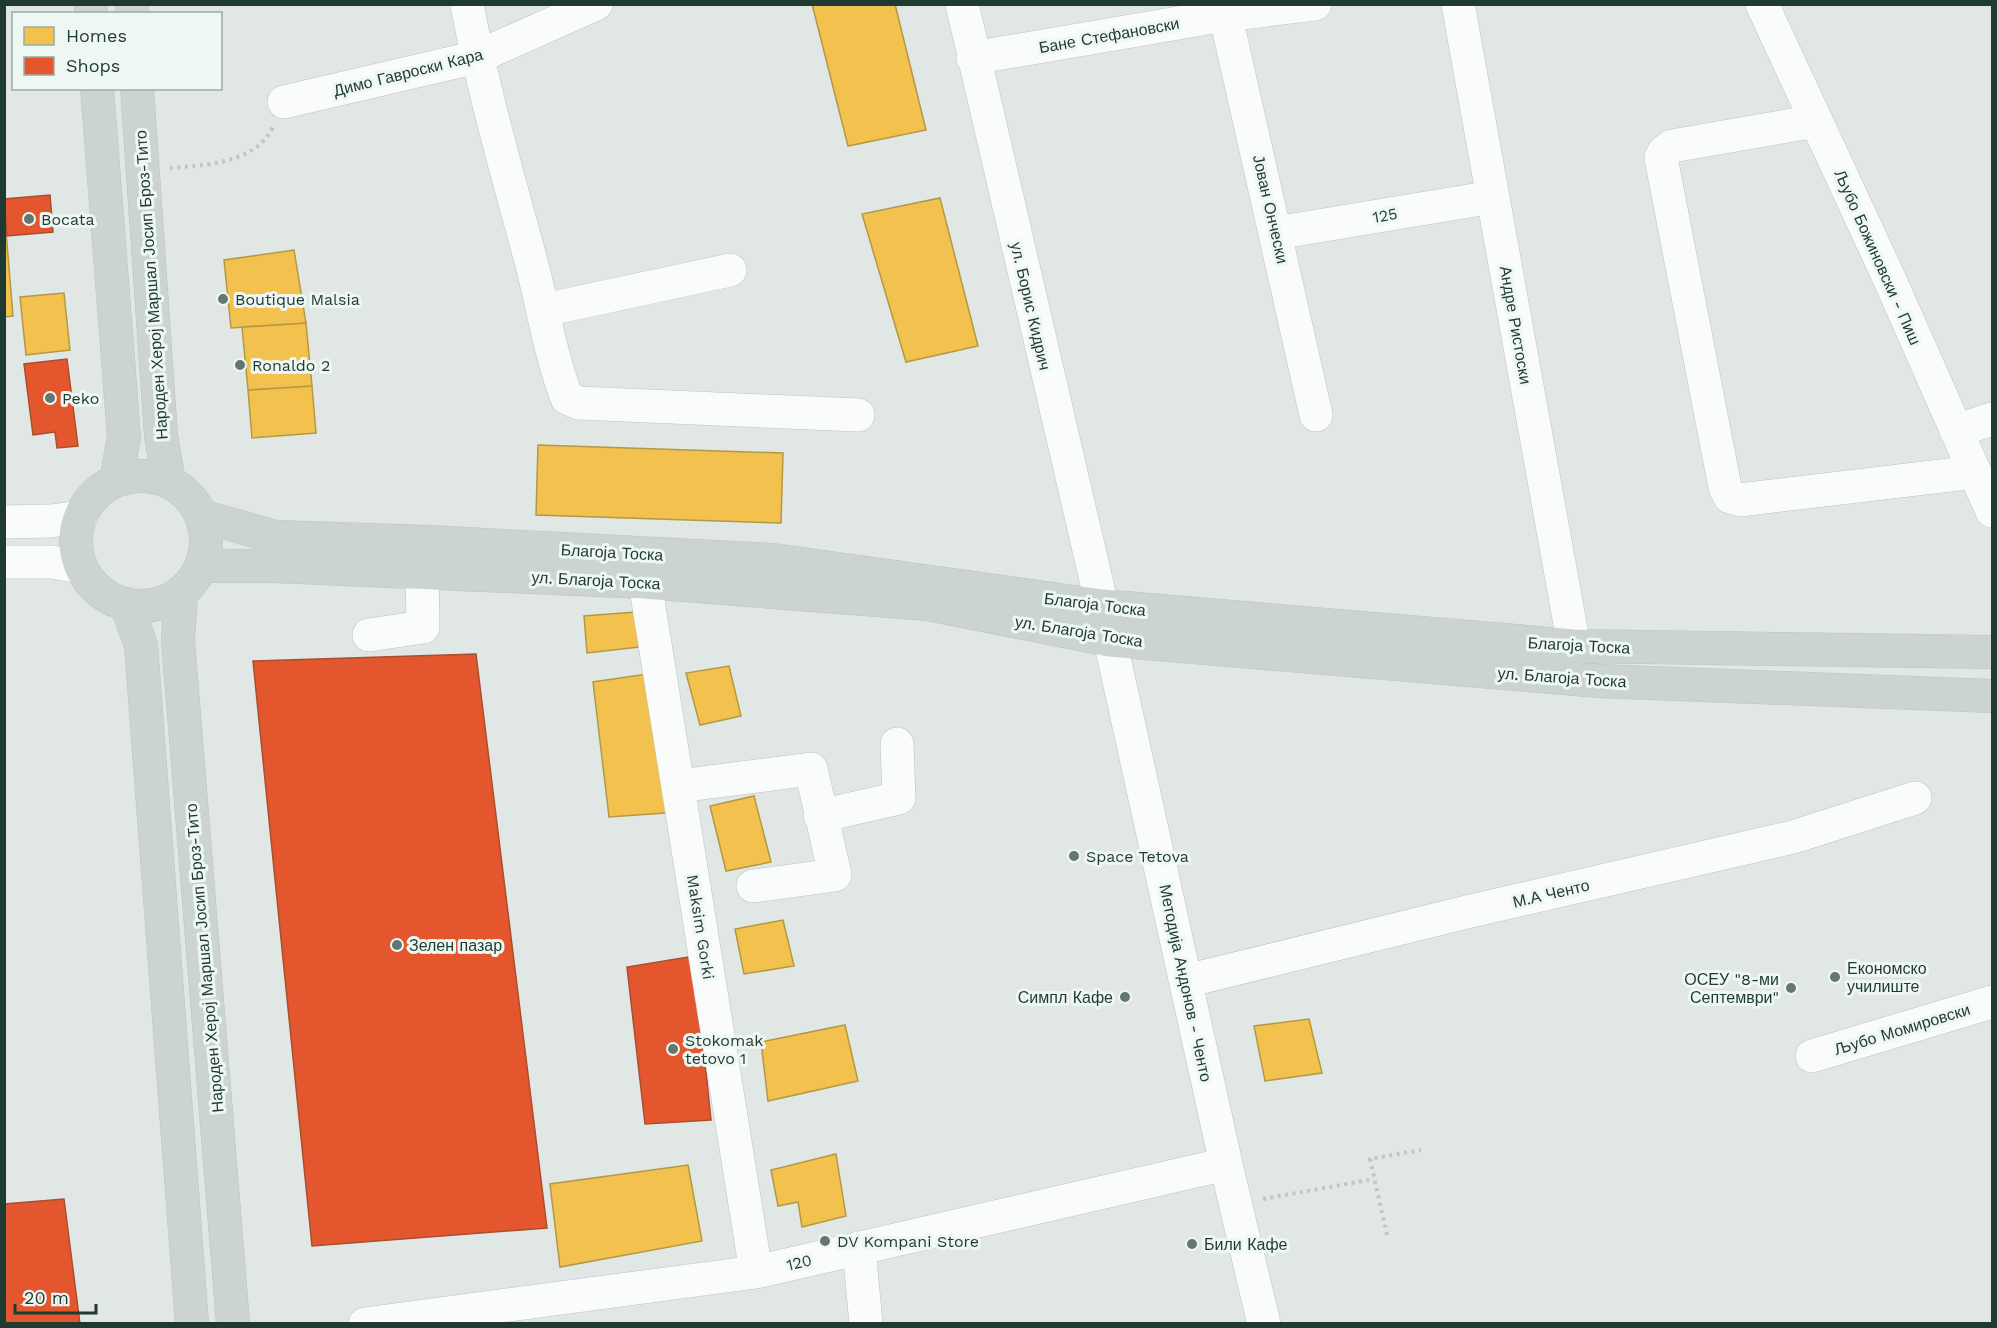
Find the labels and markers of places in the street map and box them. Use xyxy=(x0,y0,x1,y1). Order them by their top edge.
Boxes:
place label: Bocata xyxy=(41,210,95,229)
marker: Bocata xyxy=(22,212,36,226)
place label: Boutique Malsia xyxy=(235,290,360,309)
marker: Boutique Malsia xyxy=(216,292,230,306)
place label: Ronaldo 2 xyxy=(252,356,330,375)
marker: Ronaldo 2 xyxy=(233,358,247,372)
place label: Peko xyxy=(62,389,99,408)
marker: Peko xyxy=(43,391,57,405)
place label: Space Tetova xyxy=(1086,847,1189,866)
marker: Space Tetova xyxy=(1067,849,1081,863)
place label: Зелен пазар xyxy=(409,936,502,955)
marker: Зелен пазар xyxy=(390,938,404,952)
place label: Економско училиште xyxy=(1847,959,1927,996)
place label: ОСЕУ "8-ми Септември" xyxy=(1684,970,1779,1007)
marker: Економско училиште xyxy=(1828,970,1842,984)
marker: ОСЕУ "8-ми Септември" xyxy=(1784,981,1798,995)
place label: Симпл Кафе xyxy=(1018,988,1113,1007)
marker: Симпл Кафе xyxy=(1118,990,1132,1004)
place label: Stokomak tetovo 1 xyxy=(685,1031,763,1068)
marker: Stokomak tetovo 1 xyxy=(666,1042,680,1056)
place label: DV Kompani Store xyxy=(837,1232,979,1251)
marker: DV Kompani Store xyxy=(818,1234,832,1248)
place label: Били Кафе xyxy=(1204,1235,1288,1254)
marker: Били Кафе xyxy=(1185,1237,1199,1251)

